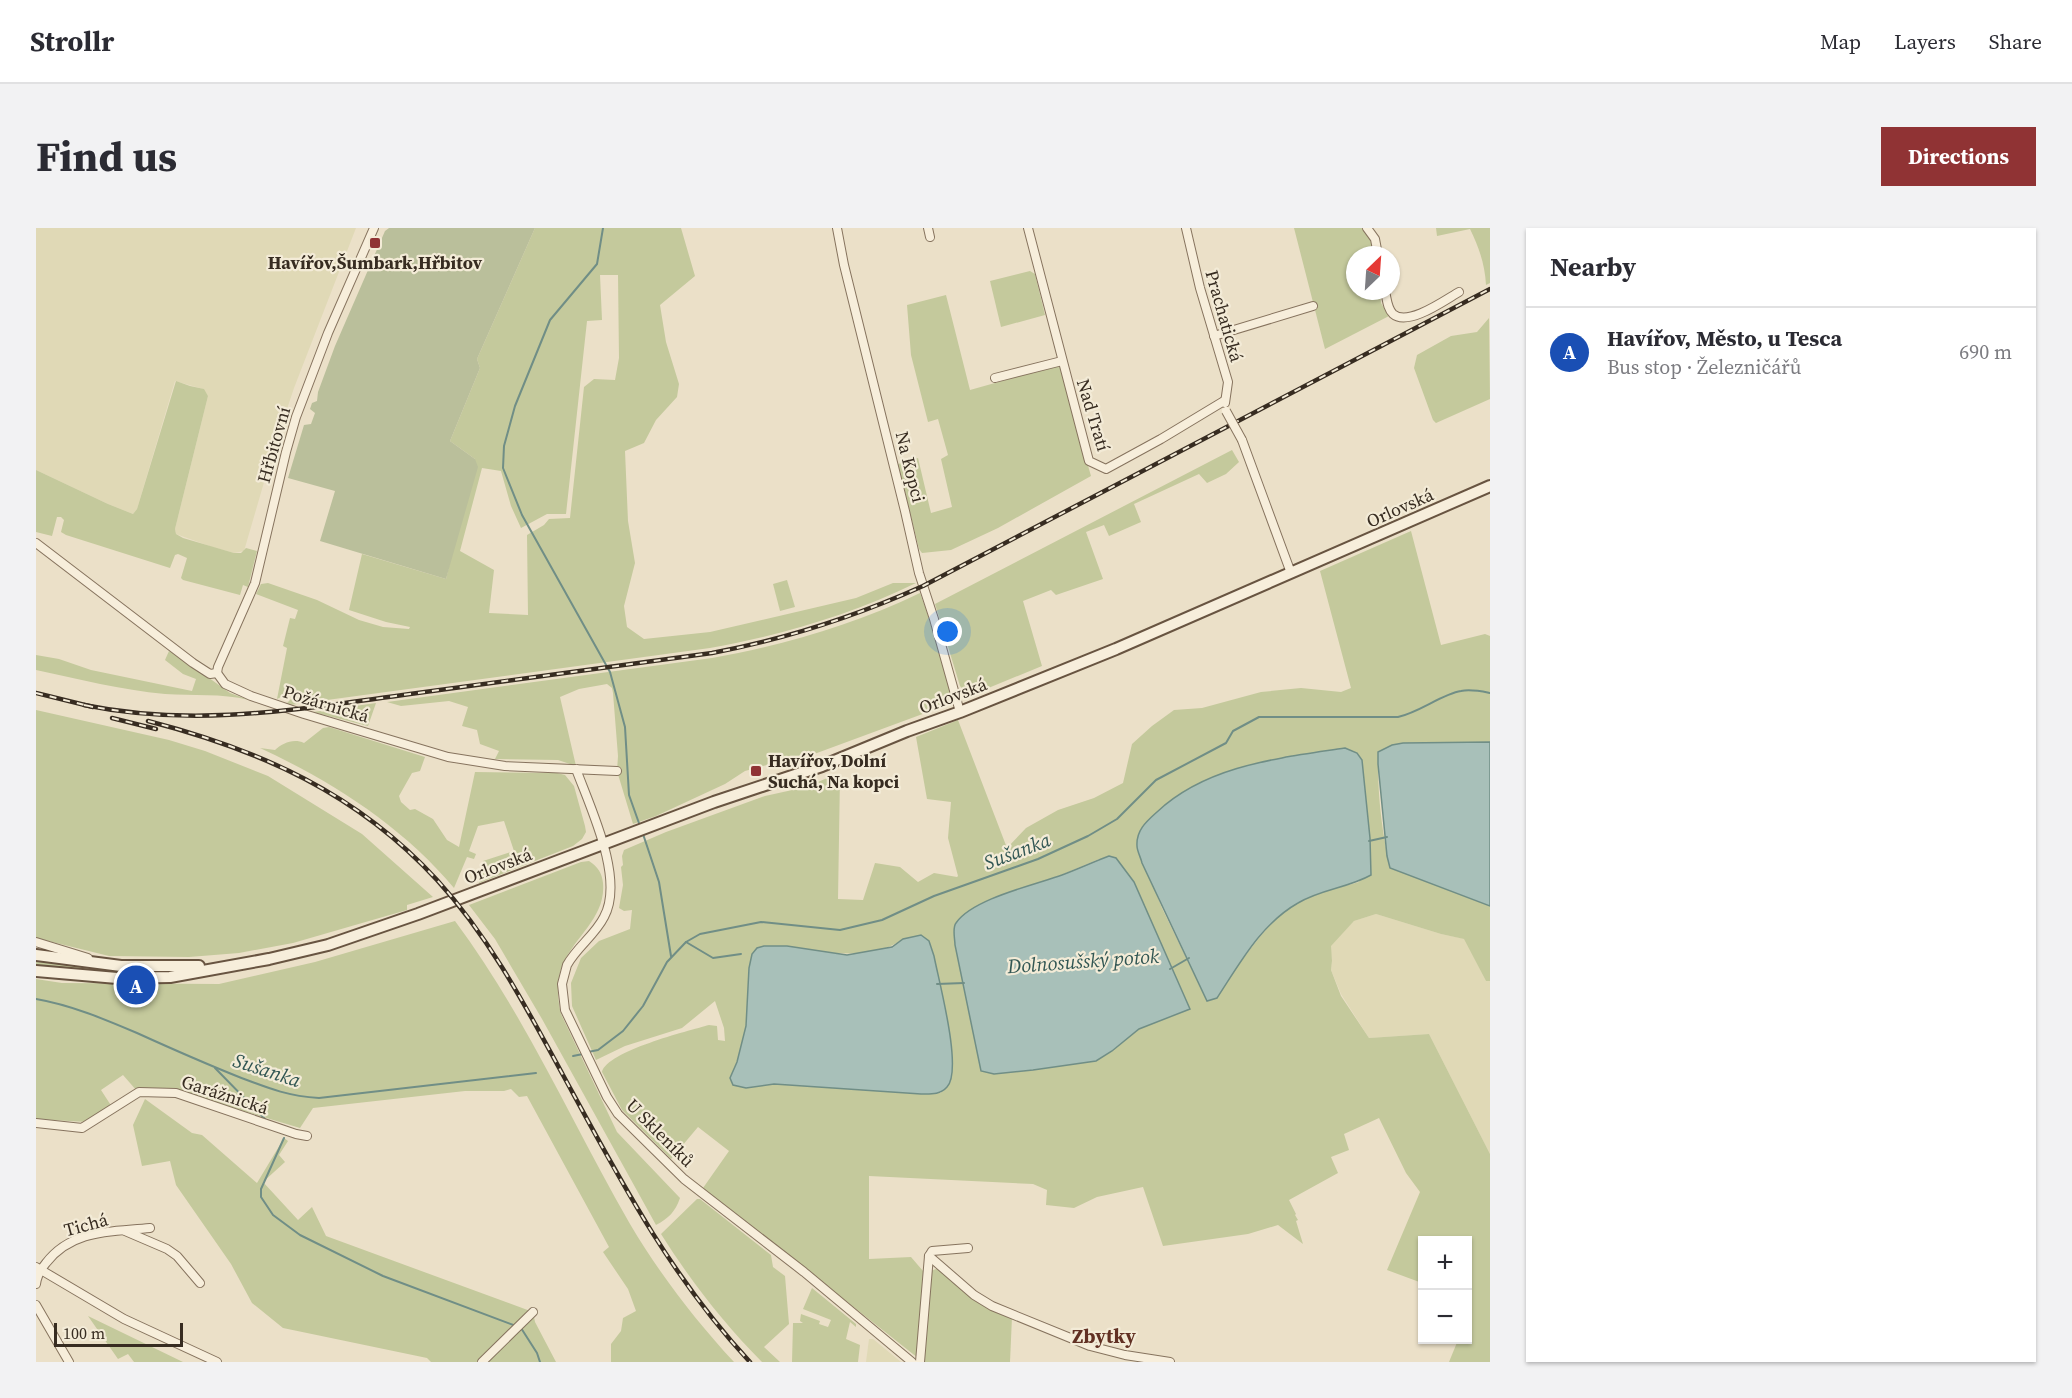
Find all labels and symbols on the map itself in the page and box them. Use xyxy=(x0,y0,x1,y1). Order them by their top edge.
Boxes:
marker: Havířov,Šumbark,Hřbitov xyxy=(368,236,382,250)
north arrow xyxy=(1346,246,1400,300)
place label: Havířov,Šumbark,Hřbitov xyxy=(268,250,483,275)
street label: Prachatická xyxy=(1199,267,1250,365)
street label: Nad Tratí xyxy=(1071,376,1116,454)
street label: Hřbitovní xyxy=(251,404,296,486)
street label: Na Kopci xyxy=(890,429,931,505)
street label: Orlovská xyxy=(1362,481,1438,533)
your location xyxy=(933,617,962,646)
street label: Orlovská xyxy=(915,671,991,720)
street label: Požárnická xyxy=(280,679,373,729)
place label: Havířov, Dolní Suchá, Na kopci xyxy=(768,748,900,794)
marker: Havířov, Dolní Suchá, Na kopci xyxy=(749,764,763,778)
water label: Sušanka xyxy=(980,825,1055,877)
street label: Orlovská xyxy=(460,841,536,890)
water label: Dolnosušský potok xyxy=(1005,942,1160,980)
pin: A xyxy=(116,962,156,1008)
water label: Sušanka xyxy=(230,1046,305,1094)
street label: Garážnická xyxy=(178,1069,273,1121)
street label: U Skleníků xyxy=(621,1093,700,1172)
street label: Tichá xyxy=(61,1206,112,1242)
scale bar xyxy=(54,1320,183,1348)
district label: Zbytky xyxy=(1072,1322,1136,1350)

